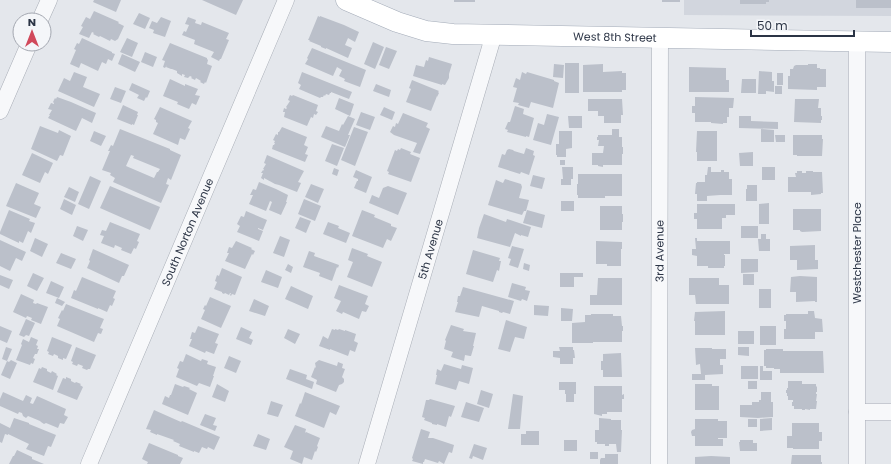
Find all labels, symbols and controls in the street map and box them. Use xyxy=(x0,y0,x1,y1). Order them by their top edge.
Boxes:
north arrow xyxy=(12,12,52,52)
scale bar xyxy=(751,12,854,38)
text: N xyxy=(28,14,36,30)
text: 50 m xyxy=(757,17,788,34)
street label: West 8th Street xyxy=(573,28,657,46)
street label: South Norton Avenue xyxy=(157,175,218,288)
street label: Westchester Place xyxy=(849,202,865,304)
street label: 5th Avenue xyxy=(414,217,447,281)
street label: 3rd Avenue xyxy=(651,220,668,282)

